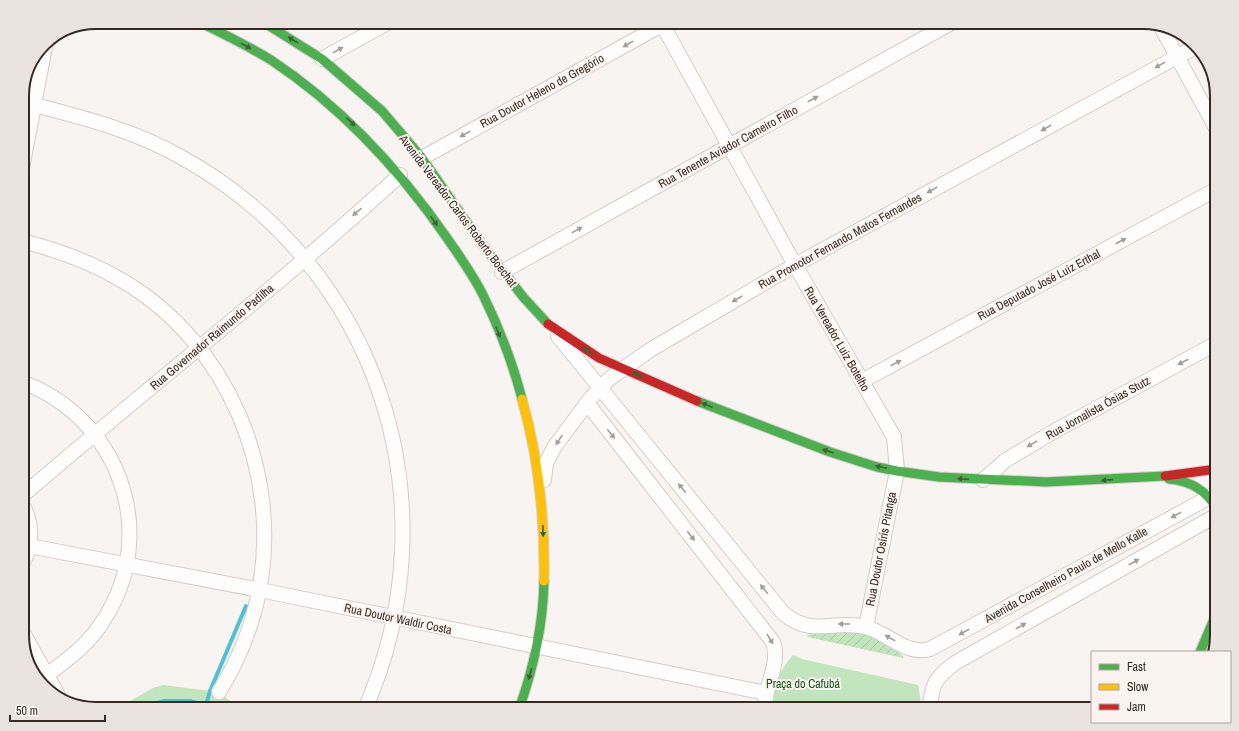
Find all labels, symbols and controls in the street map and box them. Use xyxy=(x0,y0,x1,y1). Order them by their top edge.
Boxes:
one-way arrow xyxy=(287,37,299,44)
one-way arrow xyxy=(622,40,634,47)
one-way arrow xyxy=(240,43,252,50)
one-way arrow xyxy=(332,47,344,54)
street label: Rua Doutor Heleno de Gregório xyxy=(477,50,607,132)
one-way arrow xyxy=(1155,62,1166,69)
one-way arrow xyxy=(807,96,819,103)
street label: Rua Tenente Aviador Carneiro Filho xyxy=(655,102,801,192)
one-way arrow xyxy=(346,117,356,127)
one-way arrow xyxy=(1040,124,1052,131)
one-way arrow xyxy=(460,130,471,137)
street label: Avenida Vereador Carlos Roberto Boechat xyxy=(395,131,521,290)
one-way arrow xyxy=(926,187,938,193)
street label: Rua Promotor Fernando Matos Fernandes xyxy=(755,189,925,293)
one-way arrow xyxy=(352,208,362,217)
one-way arrow xyxy=(430,216,438,227)
one-way arrow xyxy=(571,226,583,233)
one-way arrow xyxy=(1115,238,1127,244)
street label: Rua Deputado José Luiz Erthal xyxy=(975,246,1103,324)
street label: Rua Governador Raimundo Padilha xyxy=(147,280,278,394)
street label: Rua Vereador Luiz Botelho xyxy=(801,284,873,394)
one-way arrow xyxy=(731,296,743,303)
one-way arrow xyxy=(495,326,501,338)
one-way arrow xyxy=(582,348,594,355)
one-way arrow xyxy=(1177,358,1188,365)
one-way arrow xyxy=(890,360,902,366)
one-way arrow xyxy=(632,372,644,378)
street label: Rua Jornalista Ósias Stutz xyxy=(1043,373,1153,443)
one-way arrow xyxy=(700,402,712,408)
one-way arrow xyxy=(607,428,615,439)
one-way arrow xyxy=(555,434,563,445)
one-way arrow xyxy=(1026,441,1038,448)
one-way arrow xyxy=(822,448,834,454)
one-way arrow xyxy=(875,464,887,470)
one-way arrow xyxy=(957,475,969,482)
one-way arrow xyxy=(1101,477,1113,484)
one-way arrow xyxy=(677,482,686,493)
street label: Rua Doutor Osíris Pitanga xyxy=(862,490,900,607)
one-way arrow xyxy=(1170,511,1182,518)
street label: Avenida Conselheiro Paulo de Mello Kalle xyxy=(981,523,1150,627)
one-way arrow xyxy=(540,525,547,537)
one-way arrow xyxy=(687,531,695,542)
one-way arrow xyxy=(1128,559,1140,566)
one-way arrow xyxy=(759,583,768,594)
street label: Rua Doutor Waldir Costa xyxy=(343,600,454,638)
one-way arrow xyxy=(838,621,850,628)
one-way arrow xyxy=(1015,623,1026,629)
one-way arrow xyxy=(958,628,970,635)
one-way arrow xyxy=(767,633,774,645)
one-way arrow xyxy=(884,634,896,641)
legend xyxy=(1091,651,1231,723)
text: Fast xyxy=(1127,659,1146,675)
one-way arrow xyxy=(527,668,533,680)
park label: Praça do Cafubá xyxy=(766,676,840,692)
text: Slow xyxy=(1127,679,1149,695)
scale bar xyxy=(10,697,105,723)
text: Jam xyxy=(1127,699,1146,715)
text: 50 m xyxy=(16,703,38,719)

